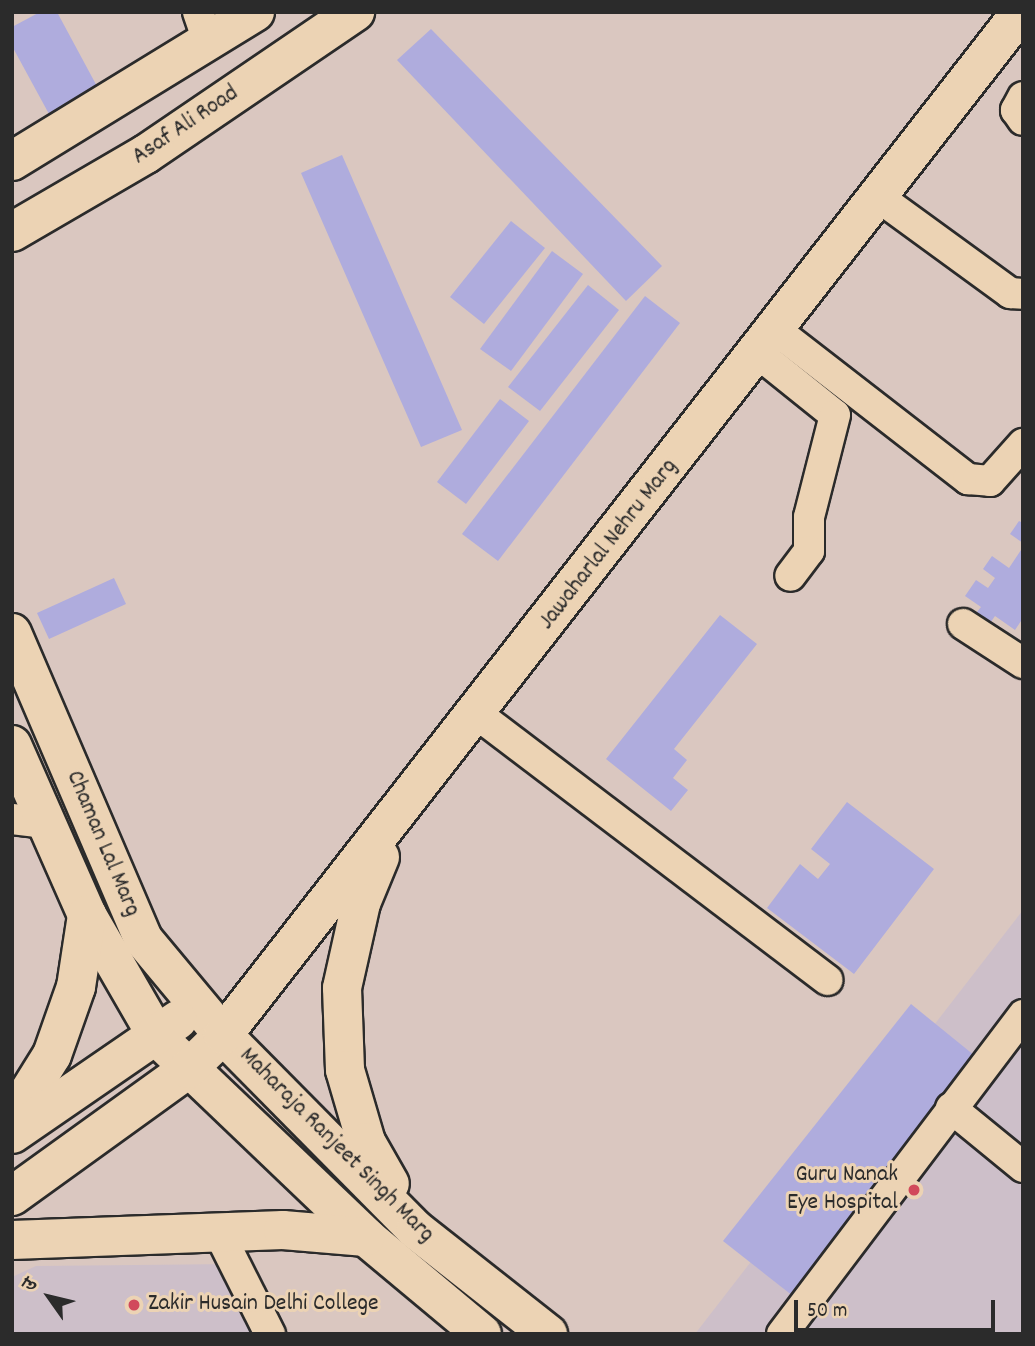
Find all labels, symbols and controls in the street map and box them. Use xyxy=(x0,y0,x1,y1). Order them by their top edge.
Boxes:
street label: Asaf Ali Road xyxy=(127,80,245,172)
street label: Jawaharlal Nehru Marg xyxy=(533,454,685,636)
street label: Chaman Lal Marg xyxy=(58,767,146,921)
street label: Maharaja Ranjeet Singh Marg xyxy=(232,1042,440,1250)
place label: Guru Nanak Eye Hospital xyxy=(787,1162,898,1218)
marker: Guru Nanak Eye Hospital xyxy=(904,1180,924,1200)
north arrow xyxy=(14,1262,84,1332)
text: उ xyxy=(17,1273,45,1297)
scale bar xyxy=(797,1286,998,1330)
place label: Zakir Husain Delhi College xyxy=(148,1291,379,1319)
marker: Zakir Husain Delhi College xyxy=(126,1297,142,1313)
text: 50 m xyxy=(807,1297,847,1327)

